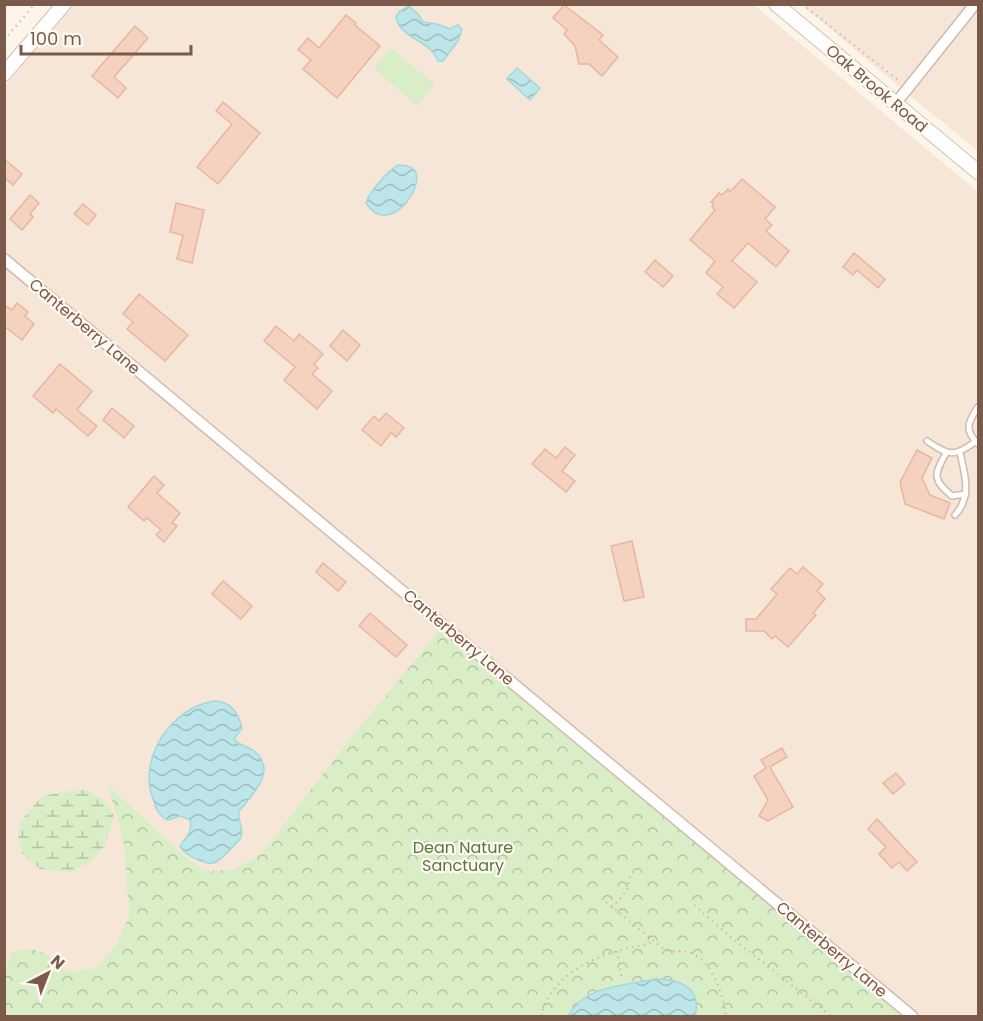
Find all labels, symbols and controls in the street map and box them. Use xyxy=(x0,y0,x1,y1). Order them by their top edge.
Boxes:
scale bar xyxy=(21,18,190,56)
text: 100 m xyxy=(30,26,82,51)
street label: Oak Brook Road xyxy=(821,39,932,138)
street label: Canterberry Lane xyxy=(24,273,145,380)
street label: Canterberry Lane xyxy=(398,584,519,691)
park label: Dean Nature Sanctuary xyxy=(413,836,513,877)
street label: Canterberry Lane xyxy=(771,896,892,1003)
north arrow xyxy=(18,943,78,1003)
text: N xyxy=(46,950,70,975)

